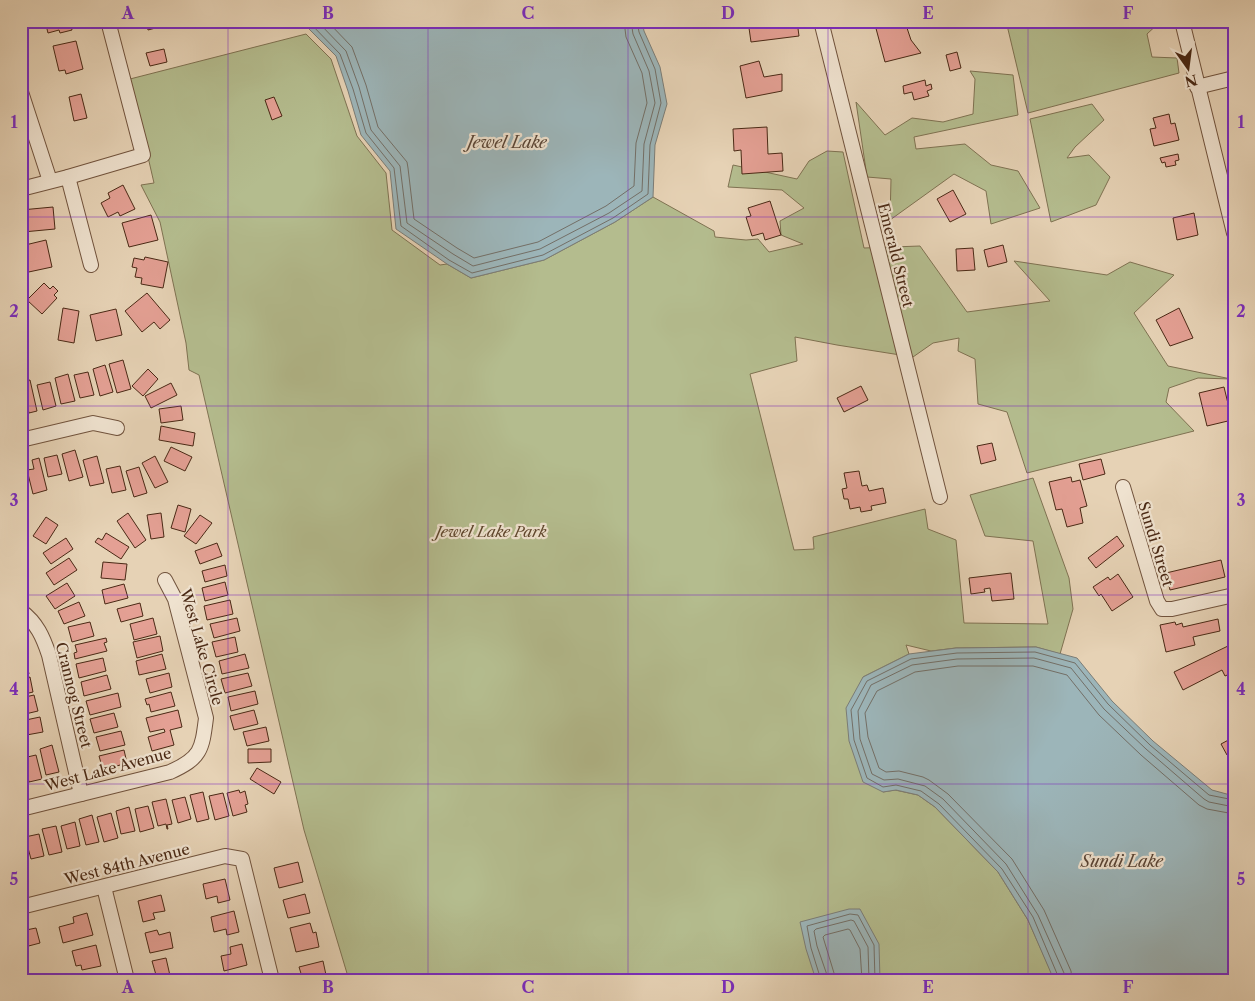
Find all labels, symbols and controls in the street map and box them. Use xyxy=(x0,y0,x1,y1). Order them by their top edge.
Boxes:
text: A xyxy=(121,3,135,23)
text: B xyxy=(322,3,334,23)
text: C xyxy=(522,3,534,23)
text: D xyxy=(721,3,735,23)
text: E xyxy=(922,3,934,23)
text: F xyxy=(1123,3,1134,23)
north arrow xyxy=(1162,42,1212,92)
text: N xyxy=(1183,70,1199,91)
text: 1 xyxy=(10,112,18,132)
text: 1 xyxy=(1237,112,1245,132)
water label: Jewel Lake xyxy=(462,132,548,152)
street label: Emerald Street xyxy=(874,201,918,310)
text: 2 xyxy=(9,301,19,321)
text: 2 xyxy=(1236,301,1246,321)
text: 3 xyxy=(9,490,19,510)
text: 3 xyxy=(1236,490,1246,510)
street label: Sundi Street xyxy=(1134,499,1178,589)
park label: Jewel Lake Park xyxy=(431,522,547,541)
street label: West Lake Circle xyxy=(176,586,228,708)
street label: Crannog Street xyxy=(52,640,96,750)
text: 4 xyxy=(9,679,19,699)
text: 4 xyxy=(1236,679,1246,699)
street label: West Lake Avenue xyxy=(42,743,173,795)
street label: West 84th Avenue xyxy=(62,839,192,889)
water label: Sundi Lake xyxy=(1080,851,1164,871)
text: 5 xyxy=(10,869,19,889)
text: 5 xyxy=(1237,869,1246,889)
text: A xyxy=(121,977,135,997)
text: B xyxy=(322,977,334,997)
text: C xyxy=(522,977,534,997)
text: D xyxy=(721,977,735,997)
text: E xyxy=(922,977,934,997)
text: F xyxy=(1123,977,1134,997)

